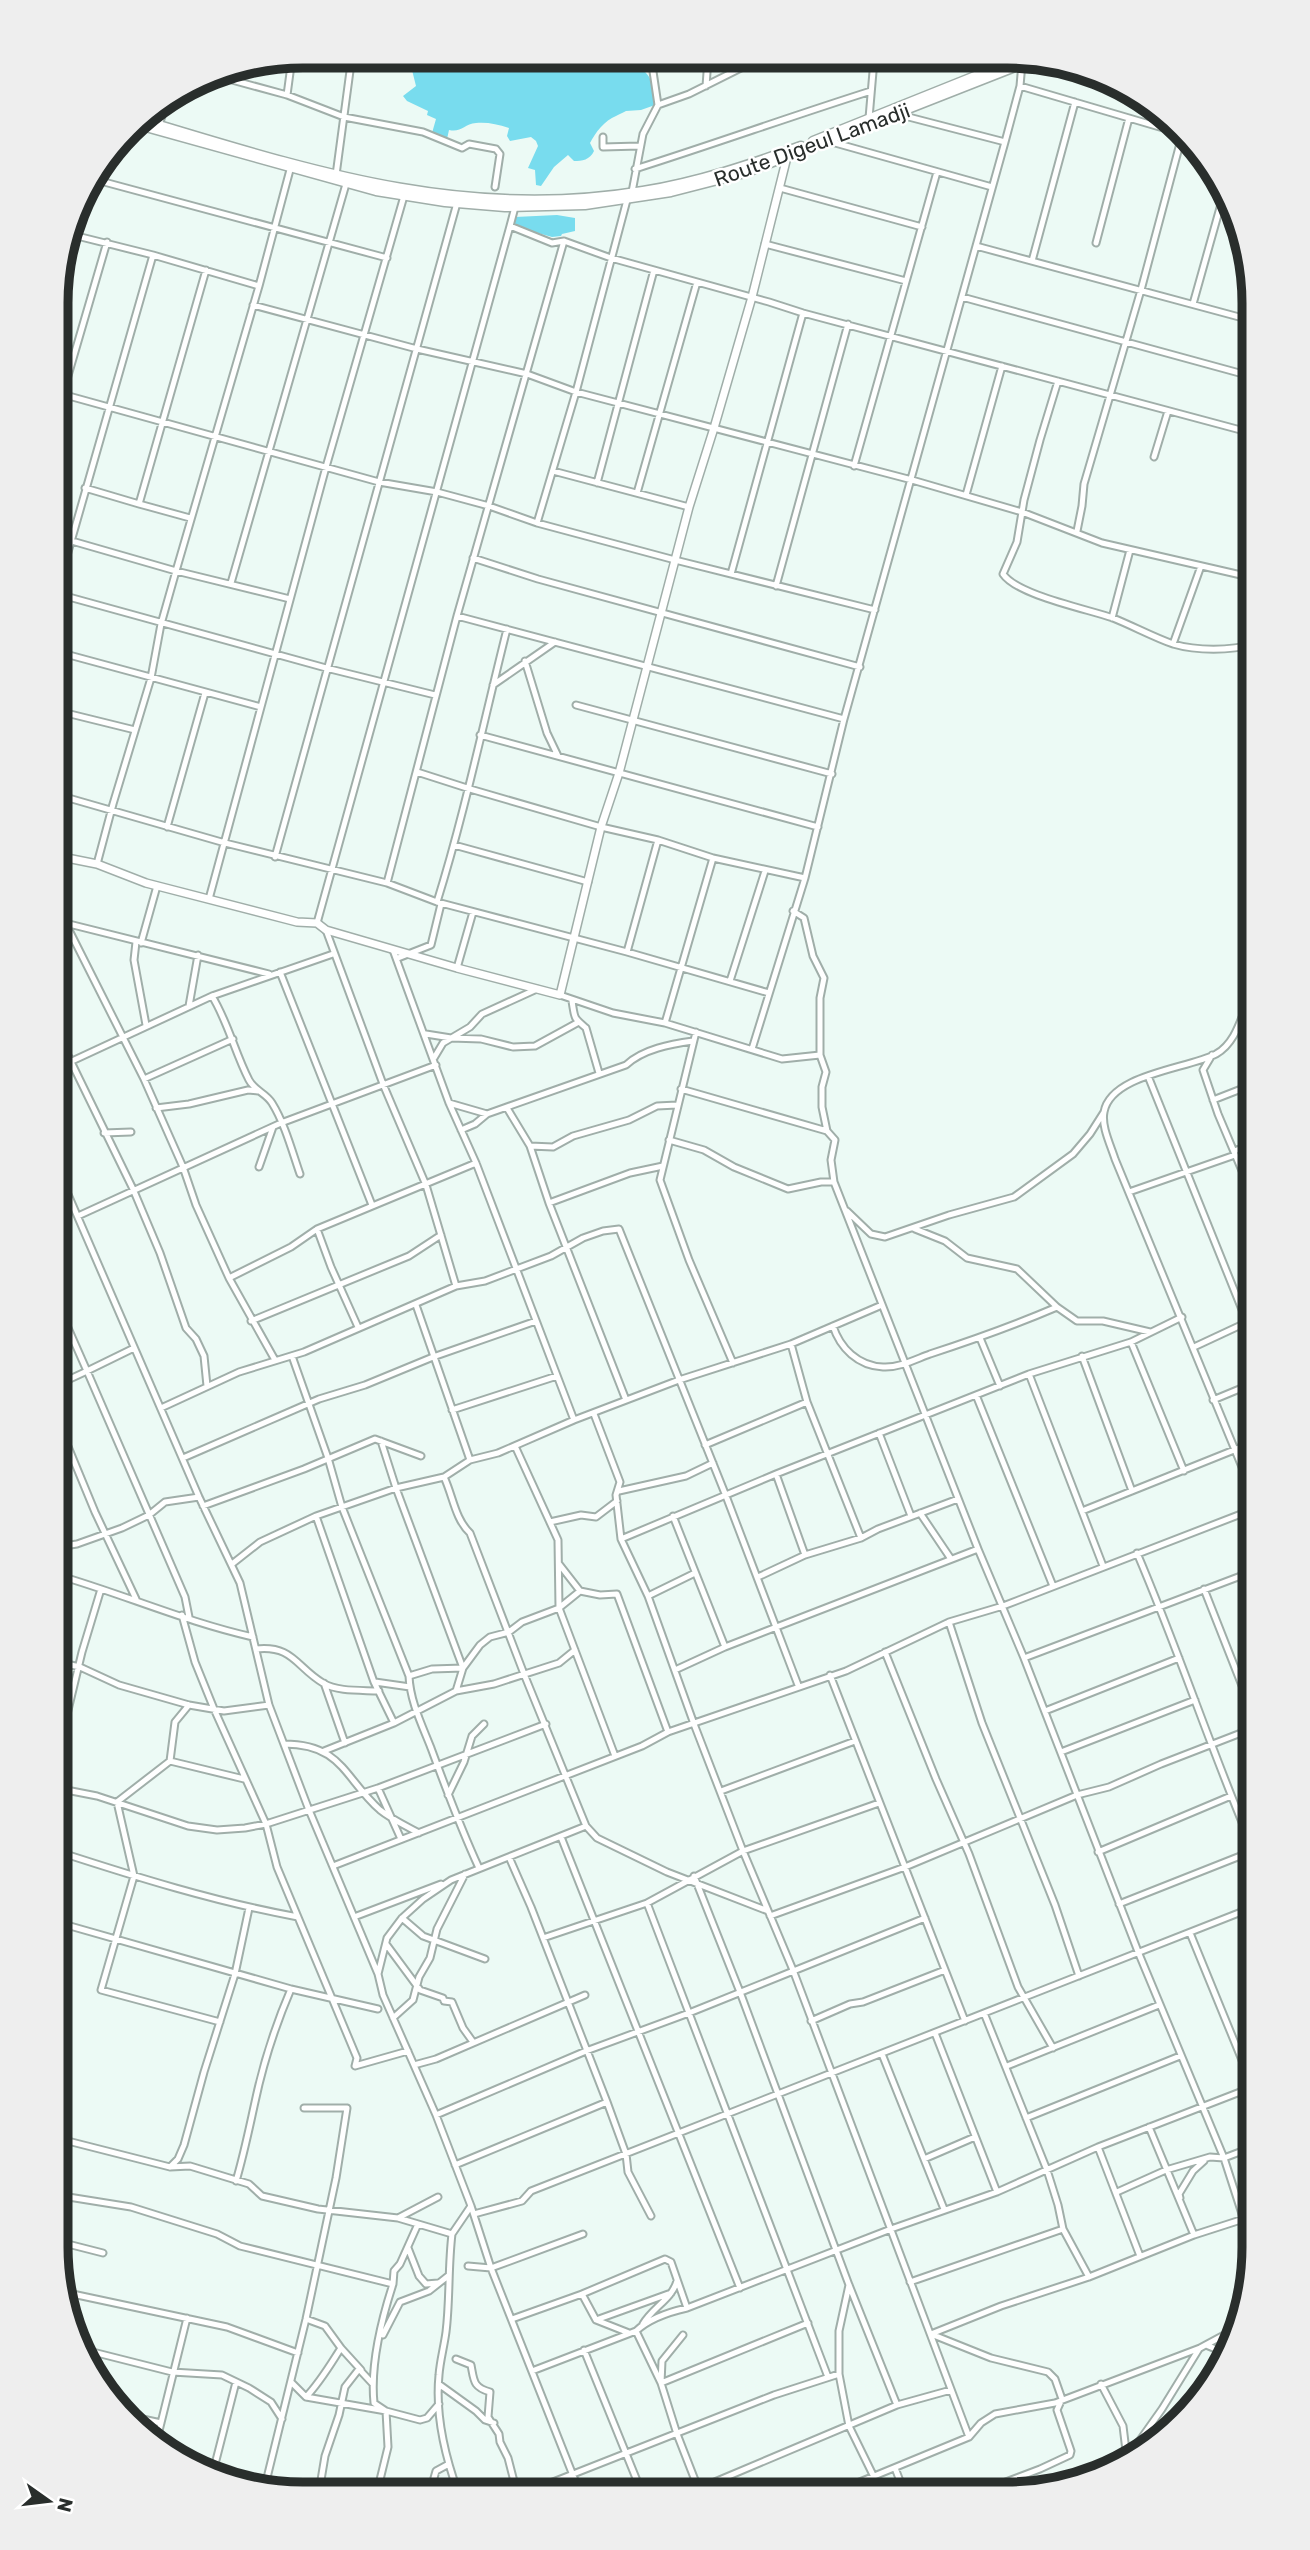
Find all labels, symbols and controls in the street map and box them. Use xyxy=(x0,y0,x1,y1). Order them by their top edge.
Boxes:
street label: Route Digeul Lamadji xyxy=(710,97,913,192)
north arrow xyxy=(14,2466,84,2536)
text: N xyxy=(52,2496,78,2514)

